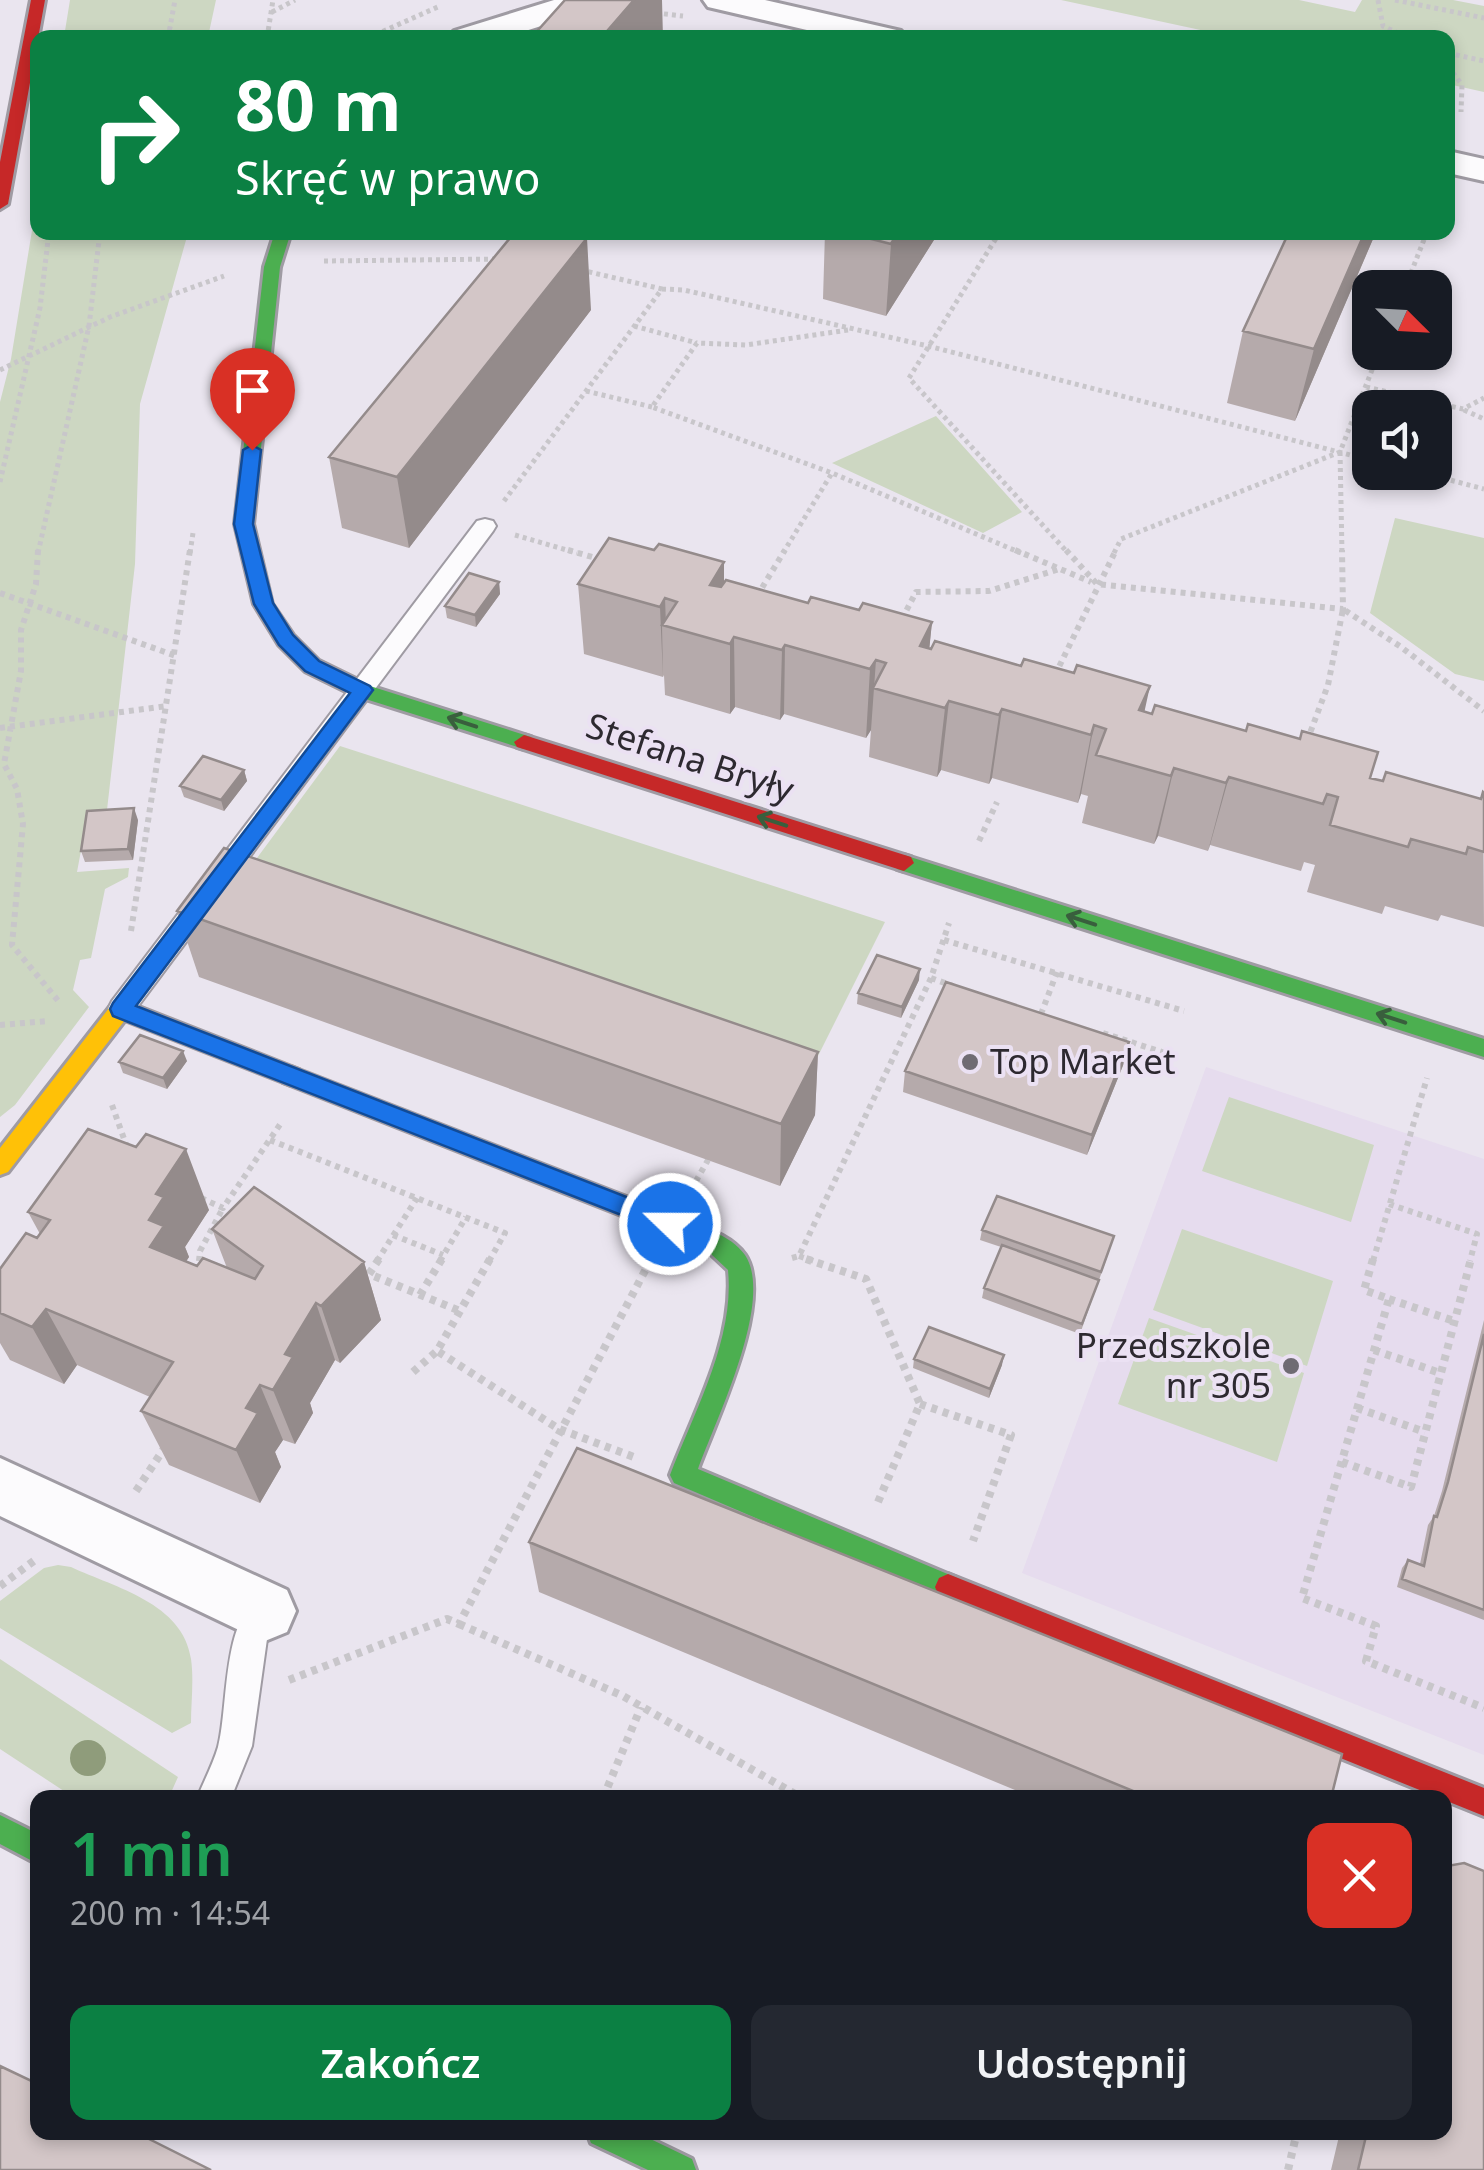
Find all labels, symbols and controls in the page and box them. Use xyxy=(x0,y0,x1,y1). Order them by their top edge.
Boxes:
text: 80 m xyxy=(235,56,402,152)
icon: right xyxy=(70,70,200,200)
text: Skręć w prawo xyxy=(235,147,540,208)
north arrow xyxy=(1352,270,1452,370)
map controls xyxy=(1352,270,1452,490)
pin xyxy=(210,348,295,451)
icon: arrive xyxy=(225,363,280,418)
button: sound xyxy=(1352,390,1452,490)
street label: Stefana Bryły xyxy=(581,701,800,812)
one-way arrow xyxy=(447,712,478,730)
one-way arrow xyxy=(756,811,788,829)
one-way arrow xyxy=(1066,909,1098,927)
one-way arrow xyxy=(1376,1008,1407,1026)
place label: Top Market xyxy=(990,1037,1176,1084)
marker: Top Market xyxy=(959,1051,981,1073)
position arrow xyxy=(618,1172,722,1276)
place label: Przedszkole nr 305 xyxy=(1076,1321,1271,1408)
marker: Przedszkole nr 305 xyxy=(1280,1355,1302,1377)
text: 1 min xyxy=(70,1812,233,1894)
button: close xyxy=(1307,1823,1412,1928)
text: 200 m · 14:54 xyxy=(70,1891,270,1934)
button: Zakończ xyxy=(70,2005,731,2120)
button: Udostępnij xyxy=(751,2005,1412,2120)

